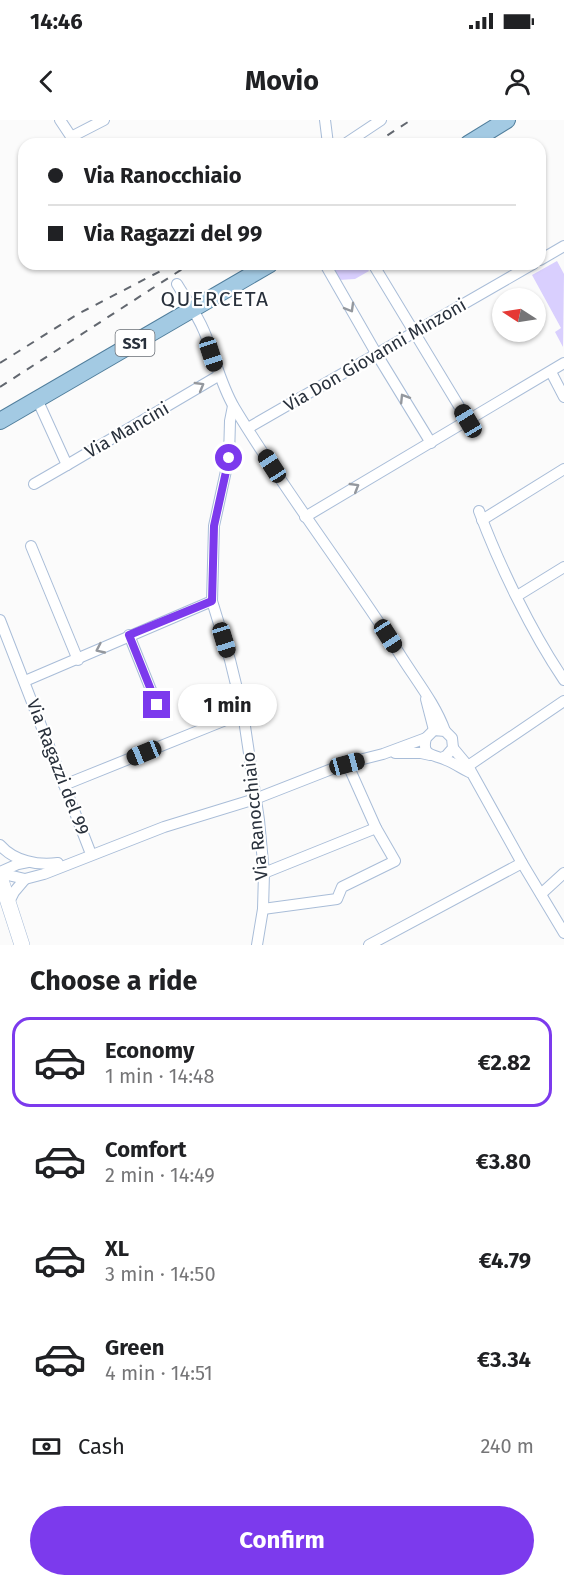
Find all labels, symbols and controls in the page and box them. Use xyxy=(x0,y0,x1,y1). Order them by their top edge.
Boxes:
text: 14:46 xyxy=(30,8,83,35)
icon: back xyxy=(30,65,63,98)
text: Movio xyxy=(245,65,319,97)
icon: person xyxy=(501,65,534,98)
text: Via Ranocchiaio xyxy=(84,162,242,189)
text: Via Ragazzi del 99 xyxy=(84,220,262,247)
district label: QUERCETA xyxy=(161,286,270,312)
north arrow xyxy=(492,288,546,342)
map controls xyxy=(492,288,546,342)
street label: Via Don Giovanni Minzoni xyxy=(280,294,470,416)
one-way arrow xyxy=(343,302,355,313)
road number: SS1 xyxy=(116,330,154,356)
car xyxy=(197,334,225,374)
one-way arrow xyxy=(194,382,204,394)
one-way arrow xyxy=(399,394,411,404)
street label: Via Mancini xyxy=(81,397,173,463)
car xyxy=(451,401,485,441)
route start xyxy=(215,444,242,471)
car xyxy=(255,446,289,486)
one-way arrow xyxy=(349,483,360,495)
car xyxy=(371,616,405,656)
car xyxy=(210,620,238,660)
one-way arrow xyxy=(96,641,107,653)
callout: 1 min xyxy=(178,684,277,726)
route end xyxy=(143,691,170,718)
text: 1 min xyxy=(203,693,252,717)
street label: Via Ragazzi del 99 xyxy=(22,696,94,838)
car xyxy=(124,738,164,768)
street label: Via Ranocchiaio xyxy=(237,751,273,881)
car xyxy=(327,751,367,777)
text: Choose a ride xyxy=(30,965,197,997)
icon: car xyxy=(33,1035,87,1089)
text: Economy xyxy=(105,1037,194,1064)
text: €2.82 xyxy=(478,1049,531,1076)
text: 1 min · 14:48 xyxy=(105,1064,215,1088)
icon: car xyxy=(33,1134,87,1188)
text: Comfort xyxy=(105,1136,186,1163)
text: €3.80 xyxy=(476,1148,531,1175)
text: 2 min · 14:49 xyxy=(105,1163,215,1187)
icon: car xyxy=(33,1233,87,1287)
text: XL xyxy=(105,1235,129,1262)
text: €4.79 xyxy=(479,1247,531,1274)
text: 3 min · 14:50 xyxy=(105,1262,216,1286)
icon: car xyxy=(33,1332,87,1386)
text: Green xyxy=(105,1334,164,1361)
text: €3.34 xyxy=(477,1346,531,1373)
text: 4 min · 14:51 xyxy=(105,1361,213,1385)
icon: cash xyxy=(30,1430,63,1463)
text: Cash xyxy=(78,1433,125,1460)
text: 240 m xyxy=(480,1434,534,1458)
button: Confirm xyxy=(30,1506,534,1575)

